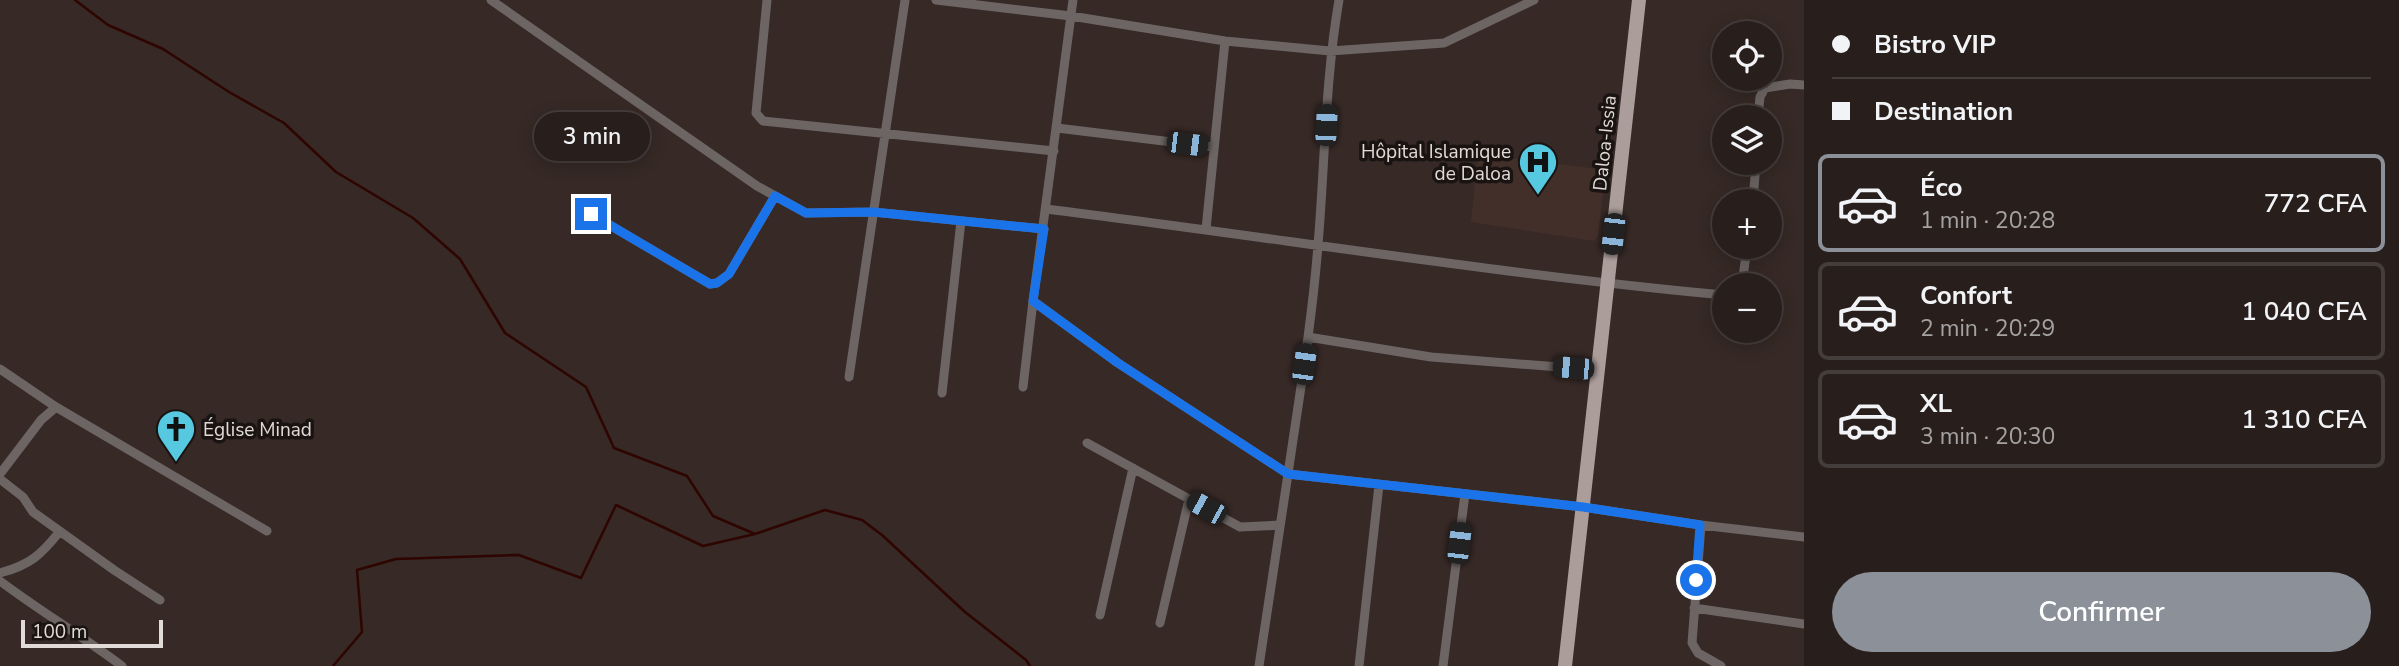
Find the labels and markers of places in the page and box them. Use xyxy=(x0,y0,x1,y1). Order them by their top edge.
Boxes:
place label: Hôpital Islamique de Daloa xyxy=(1361,139,1511,187)
hospital icon: Hôpital Islamique de Daloa xyxy=(1517,141,1559,196)
church icon: Église Minad xyxy=(155,408,197,463)
place label: Église Minad xyxy=(203,417,312,443)

